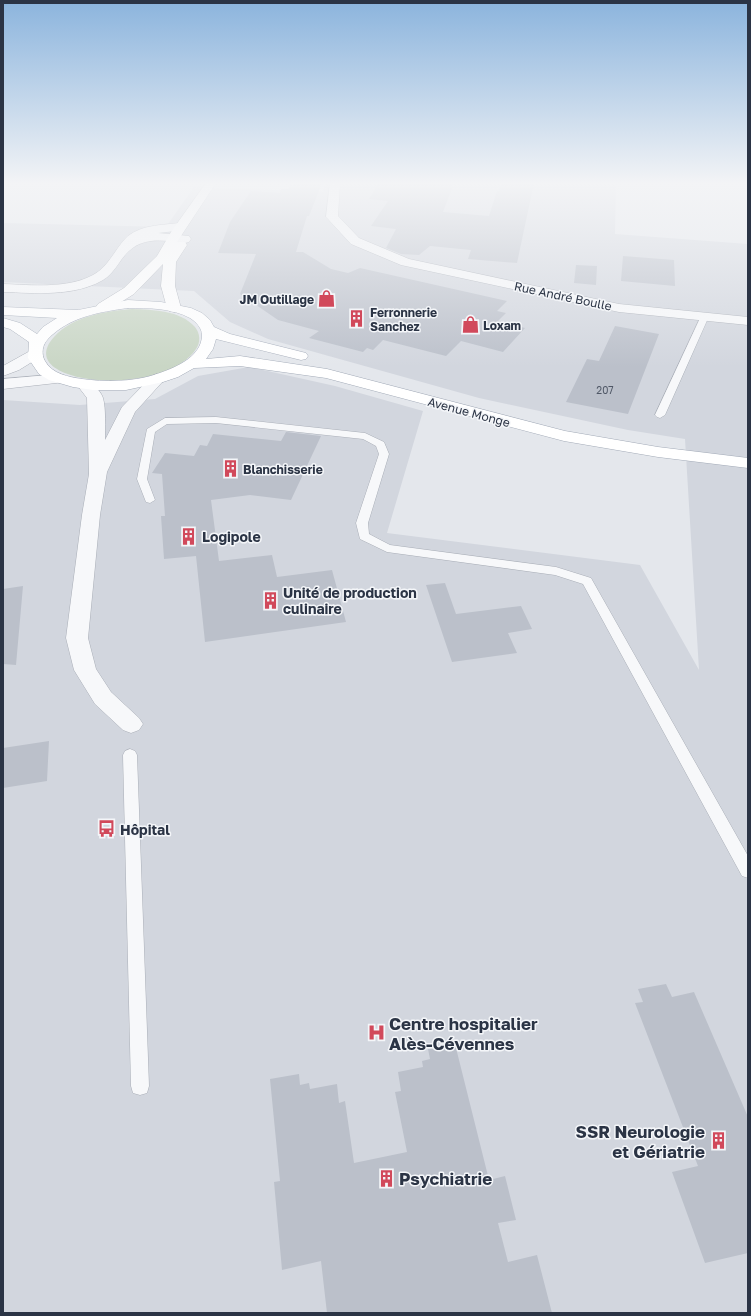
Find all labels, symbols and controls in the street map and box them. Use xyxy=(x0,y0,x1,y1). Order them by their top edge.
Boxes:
street label: Rue André Boulle xyxy=(513,278,613,314)
shop icon: JM Outillage xyxy=(317,289,337,309)
place label: JM Outillage xyxy=(240,292,314,307)
place label: Ferronnerie Sanchez xyxy=(370,305,437,334)
building icon: Ferronnerie Sanchez xyxy=(347,309,367,329)
shop icon: Loxam xyxy=(460,315,480,335)
place label: Loxam xyxy=(483,318,521,333)
house number: 207 xyxy=(596,384,614,396)
street label: Avenue Monge xyxy=(426,394,512,430)
building icon: Blanchisserie xyxy=(220,459,240,479)
place label: Blanchisserie xyxy=(243,462,323,477)
building icon: Logipole xyxy=(179,526,199,546)
place label: Logipole xyxy=(202,528,261,545)
place label: Unité de production culinaire xyxy=(283,584,417,617)
building icon: Unité de production culinaire xyxy=(260,590,280,610)
bus stop icon: Hôpital xyxy=(97,819,117,839)
place label: Hôpital xyxy=(120,821,170,838)
place label: Centre hospitalier Alès-Cévennes xyxy=(389,1013,538,1054)
hospital icon: Centre hospitalier Alès-Cévennes xyxy=(366,1023,386,1043)
place label: SSR Neurologie et Gériatrie xyxy=(576,1121,705,1162)
building icon: SSR Neurologie et Gériatrie xyxy=(708,1131,728,1151)
building icon: Psychiatrie xyxy=(376,1168,396,1188)
place label: Psychiatrie xyxy=(399,1168,492,1189)

